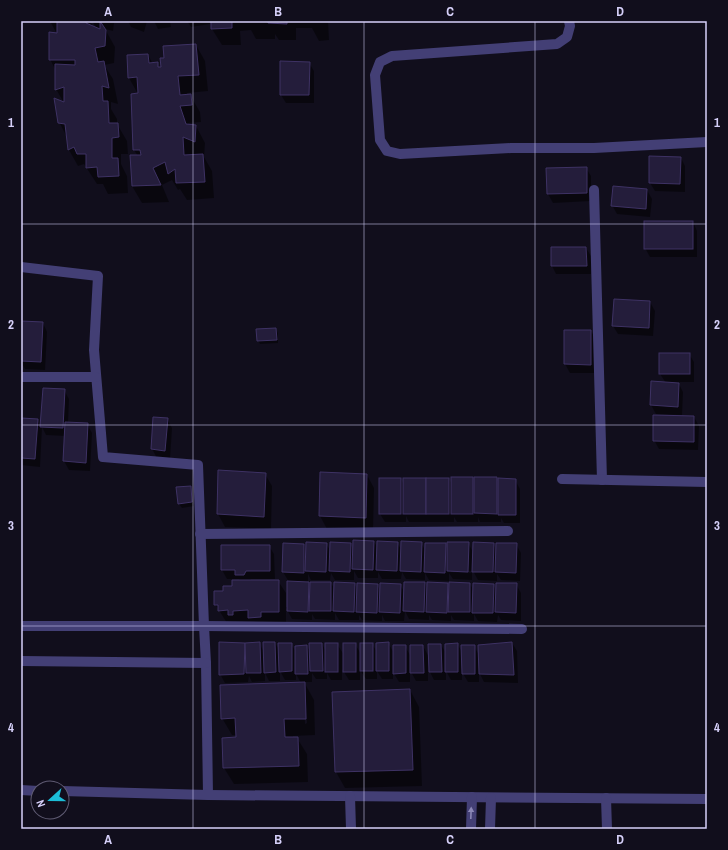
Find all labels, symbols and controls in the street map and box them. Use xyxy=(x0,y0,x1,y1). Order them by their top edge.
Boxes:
text: A xyxy=(104,3,112,20)
text: B xyxy=(274,3,282,20)
text: C xyxy=(446,3,454,20)
text: D xyxy=(616,3,624,20)
text: 1 xyxy=(8,114,14,131)
text: 1 xyxy=(714,114,720,131)
text: 2 xyxy=(8,316,14,333)
text: 2 xyxy=(714,316,720,333)
text: 3 xyxy=(8,517,14,534)
text: 3 xyxy=(714,517,720,534)
text: 4 xyxy=(8,719,14,736)
text: 4 xyxy=(714,719,720,736)
north arrow xyxy=(30,780,70,820)
text: N xyxy=(33,798,48,809)
one-way arrow xyxy=(468,807,475,819)
text: A xyxy=(104,831,112,848)
text: B xyxy=(274,831,282,848)
text: C xyxy=(446,831,454,848)
text: D xyxy=(616,831,624,848)

